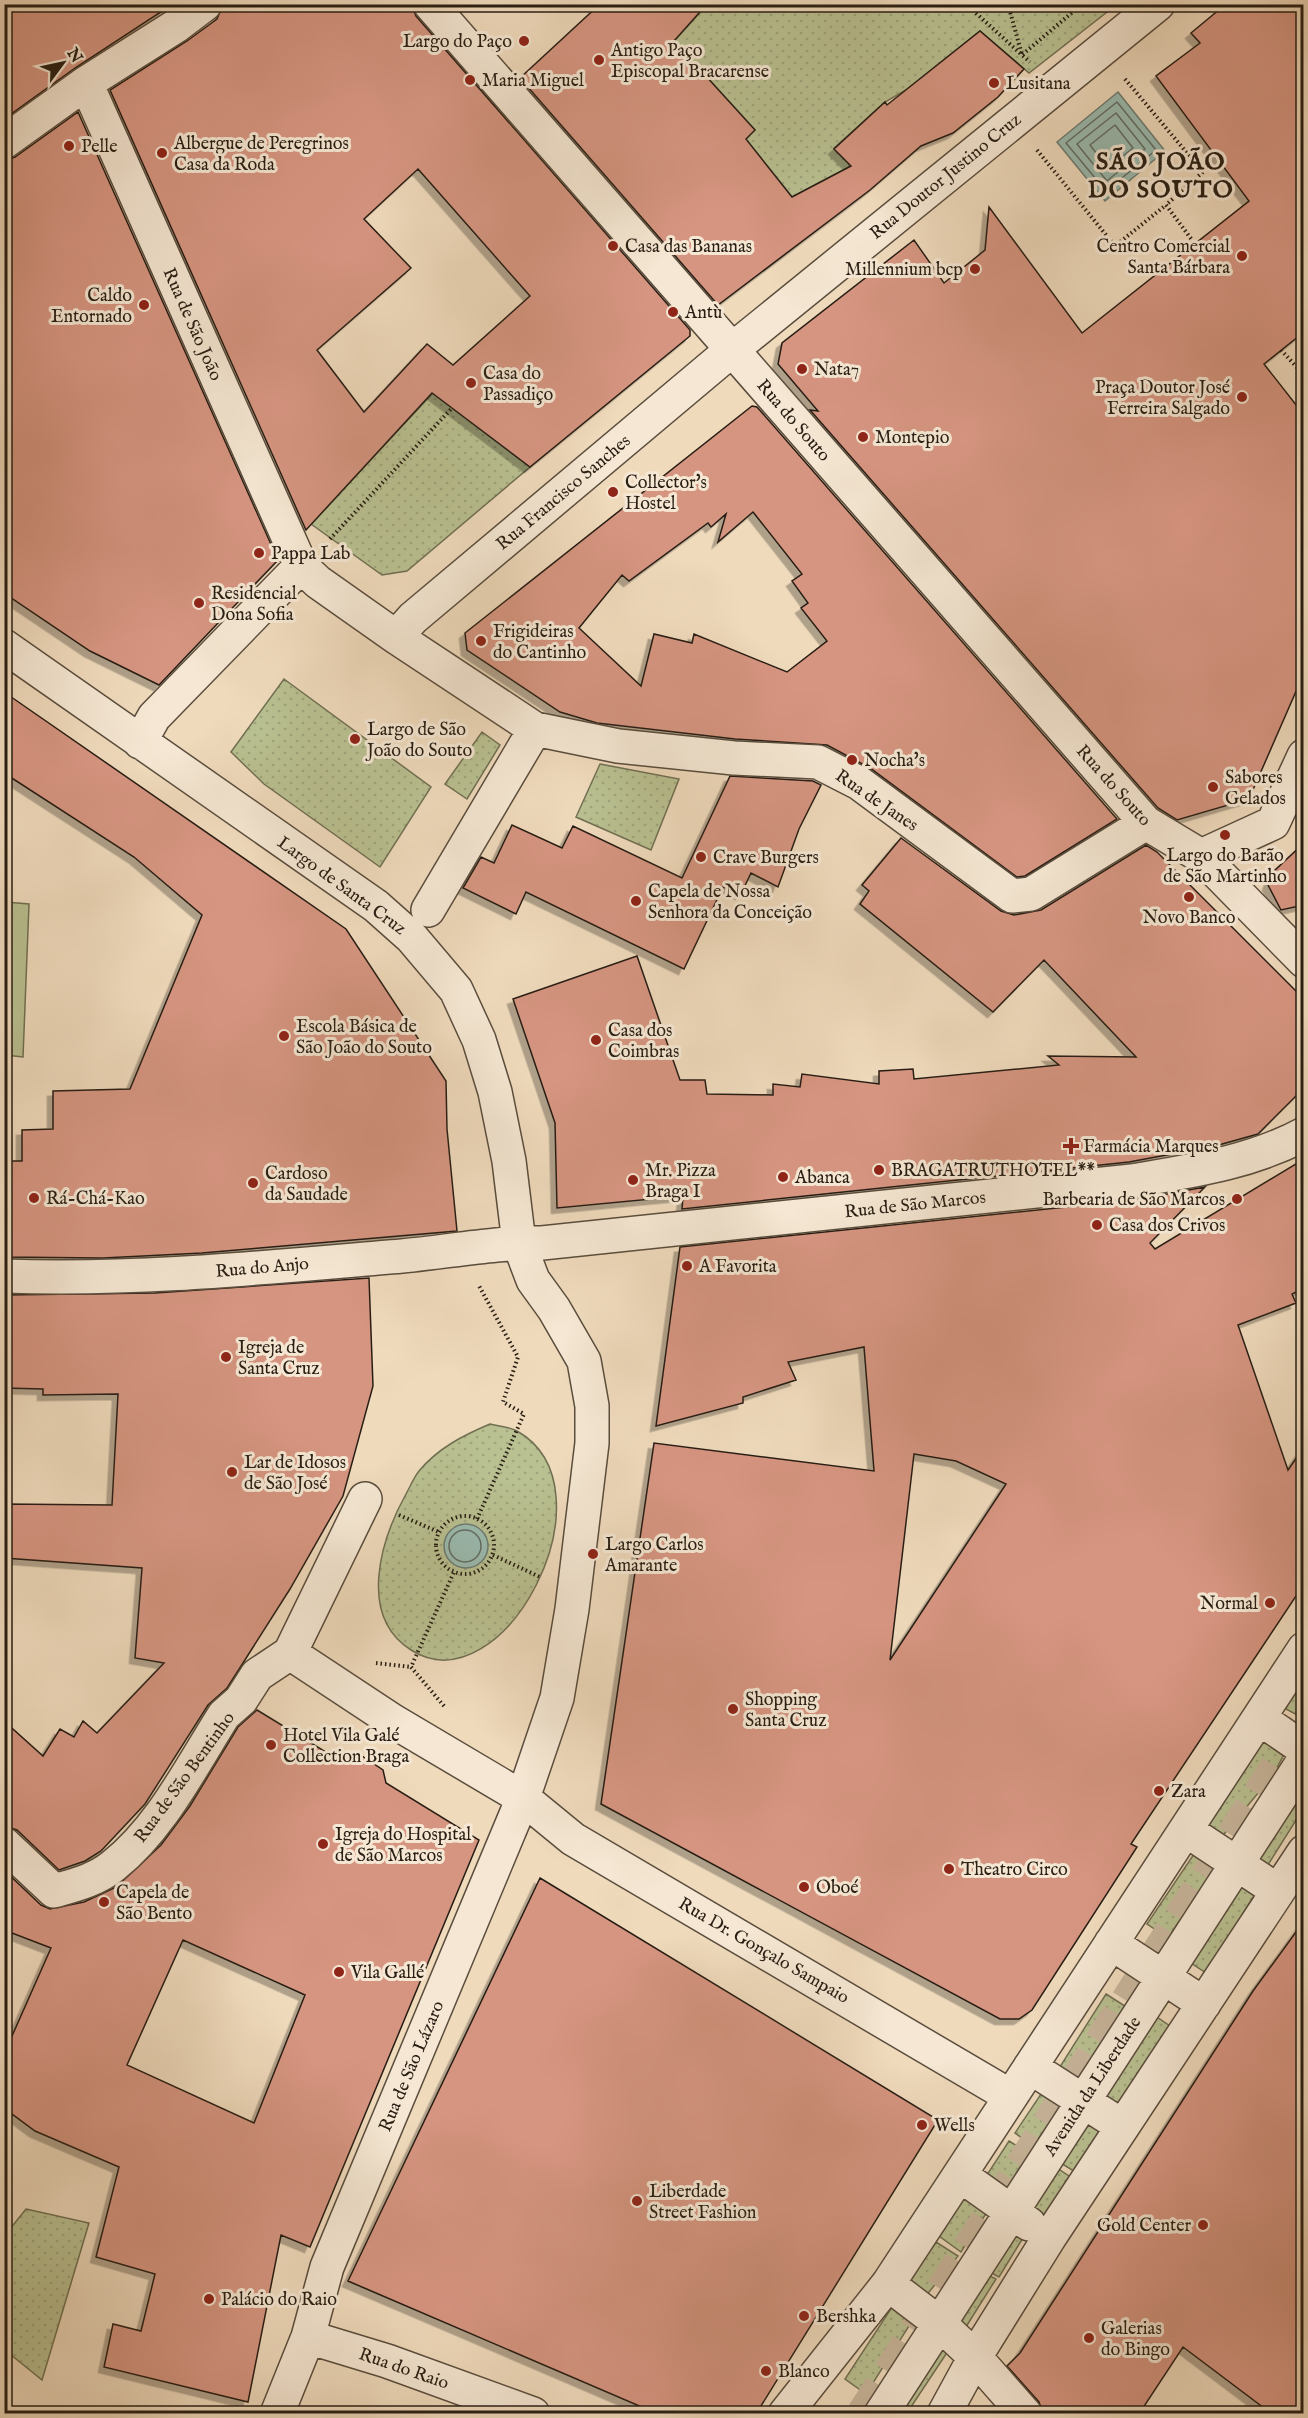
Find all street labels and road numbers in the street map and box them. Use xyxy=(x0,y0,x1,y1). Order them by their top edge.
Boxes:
street label: Rua Doutor Justino Cruz xyxy=(866,109,1026,245)
street label: Rua de São João xyxy=(156,265,227,385)
street label: Rua do Souto xyxy=(751,375,835,467)
street label: Rua Francisco Sanches xyxy=(492,430,636,556)
street label: Rua do Souto xyxy=(1070,740,1156,832)
street label: Rua de Janes xyxy=(830,765,922,837)
street label: Largo de Santa Cruz xyxy=(272,832,410,941)
street label: Rua de São Marcos xyxy=(843,1187,987,1224)
street label: Rua do Anjo xyxy=(215,1253,310,1284)
street label: Rua de São Bentinho xyxy=(130,1708,241,1848)
street label: Rua Dr. Gonçalo Sampaio xyxy=(674,1893,853,2010)
street label: Rua de São Lázaro xyxy=(374,1997,450,2136)
street label: Avenida da Liberdade xyxy=(1039,2013,1147,2162)
street label: Rua do Raio xyxy=(355,2343,452,2396)

